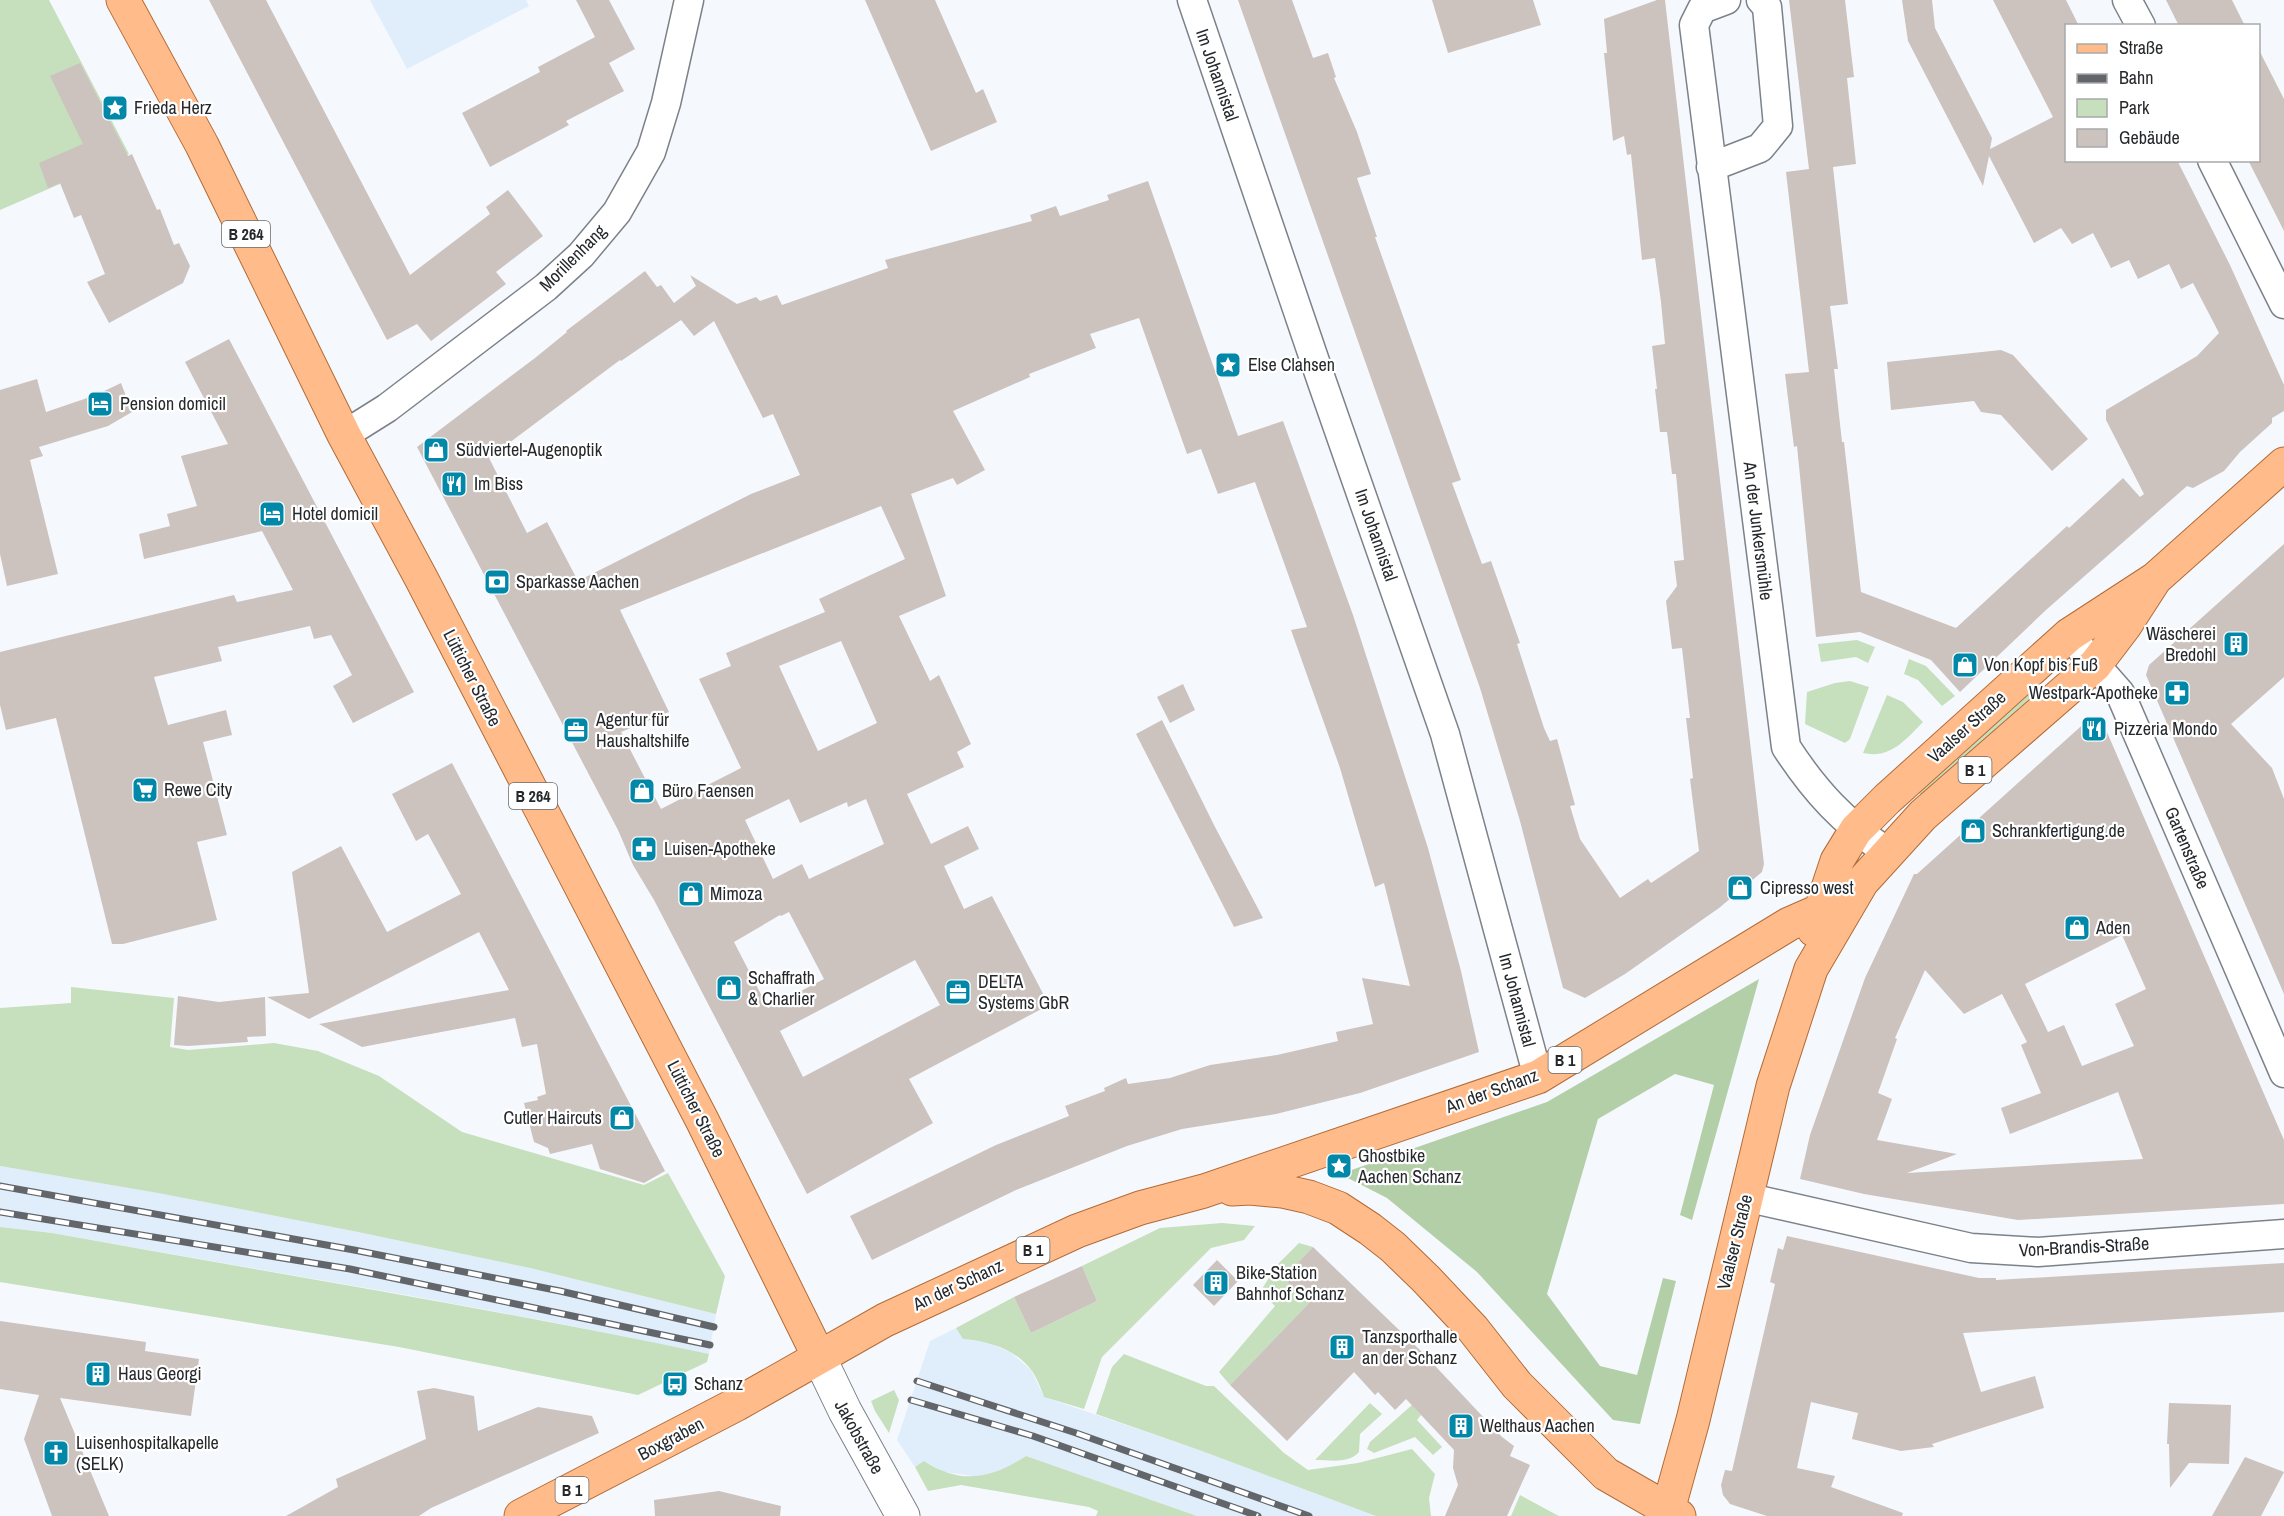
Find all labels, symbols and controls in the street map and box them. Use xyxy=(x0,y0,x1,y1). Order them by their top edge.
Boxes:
legend xyxy=(2065,24,2260,162)
street label: Im Johannistal xyxy=(1190,25,1245,124)
text: Straße xyxy=(2119,35,2163,60)
text: Bahn xyxy=(2119,65,2153,90)
place icon: Frieda Herz xyxy=(100,93,130,123)
place label: Frieda Herz xyxy=(134,95,212,120)
text: Park xyxy=(2119,95,2150,120)
text: Gebäude xyxy=(2119,125,2180,150)
street label: Morillenhang xyxy=(534,218,612,297)
road number: B 264 xyxy=(222,221,270,247)
place icon: Else Clahsen xyxy=(1213,350,1243,380)
place label: Else Clahsen xyxy=(1248,352,1335,377)
hotel icon: Pension domicil xyxy=(85,389,115,419)
place label: Pension domicil xyxy=(120,391,226,416)
shop icon: Südviertel-Augenoptik xyxy=(421,435,451,465)
place label: Südviertel-Augenoptik xyxy=(456,437,603,462)
street label: An der Junkersmühle xyxy=(1737,459,1779,602)
restaurant icon: Im Biss xyxy=(439,469,469,499)
place label: Im Biss xyxy=(474,471,523,496)
street label: Im Johannistal xyxy=(1349,485,1404,584)
hotel icon: Hotel domicil xyxy=(257,499,287,529)
place label: Hotel domicil xyxy=(292,501,378,526)
bank icon: Sparkasse Aachen xyxy=(482,567,512,597)
place label: Sparkasse Aachen xyxy=(516,569,639,594)
place label: Wäscherei Bredohl xyxy=(2146,621,2216,667)
street label: Lütticher Straße xyxy=(437,625,508,731)
building icon: Wäscherei Bredohl xyxy=(2221,629,2251,659)
shop icon: Von Kopf bis Fuß xyxy=(1950,650,1980,680)
place label: Von Kopf bis Fuß xyxy=(1984,652,2098,677)
pharmacy icon: Westpark-Apotheke xyxy=(2162,678,2192,708)
place label: Westpark-Apotheke xyxy=(2029,680,2158,705)
street label: Vaalser Straße xyxy=(1922,685,2011,768)
place label: Agentur für Haushaltshilfe xyxy=(595,707,690,753)
restaurant icon: Pizzeria Mondo xyxy=(2079,714,2109,744)
office icon: Agentur für Haushaltshilfe xyxy=(561,715,591,745)
place label: Pizzeria Mondo xyxy=(2114,716,2217,741)
road number: B 1 xyxy=(1958,757,1992,783)
supermarket icon: Rewe City xyxy=(130,775,160,805)
shop icon: Büro Faensen xyxy=(627,776,657,806)
place label: Rewe City xyxy=(164,777,233,802)
place label: Büro Faensen xyxy=(662,778,754,803)
road number: B 264 xyxy=(509,783,557,809)
street label: Gartenstraße xyxy=(2159,803,2216,893)
shop icon: Schrankfertigung.de xyxy=(1958,816,1988,846)
place label: Schrankfertigung.de xyxy=(1992,818,2125,843)
pharmacy icon: Luisen-Apotheke xyxy=(629,834,659,864)
place label: Luisen-Apotheke xyxy=(664,836,776,861)
shop icon: Cipresso west xyxy=(1725,873,1755,903)
place label: Cipresso west xyxy=(1760,875,1854,900)
shop icon: Mimoza xyxy=(676,879,706,909)
place label: Mimoza xyxy=(710,881,763,906)
shop icon: Aden xyxy=(2062,913,2092,943)
place label: Aden xyxy=(2095,915,2130,940)
street label: Im Johannistal xyxy=(1493,950,1542,1049)
place label: Schaffrath & Charlier xyxy=(748,965,815,1011)
place label: DELTA Systems GbR xyxy=(978,969,1069,1015)
shop icon: Schaffrath & Charlier xyxy=(714,973,744,1003)
office icon: DELTA Systems GbR xyxy=(943,977,973,1007)
road number: B 1 xyxy=(1548,1047,1582,1073)
street label: Lütticher Straße xyxy=(661,1056,732,1162)
street label: An der Schanz xyxy=(1441,1062,1542,1119)
shop icon: Cutler Haircuts xyxy=(607,1103,637,1133)
place label: Cutler Haircuts xyxy=(504,1105,602,1130)
place label: Ghostbike Aachen Schanz xyxy=(1357,1143,1461,1189)
place icon: Ghostbike Aachen Schanz xyxy=(1324,1151,1354,1181)
street label: Vaalser Straße xyxy=(1711,1192,1758,1292)
street label: Von-Brandis-Straße xyxy=(2018,1231,2150,1262)
road number: B 1 xyxy=(1016,1237,1050,1263)
street label: An der Schanz xyxy=(908,1253,1007,1317)
place label: Bike-Station Bahnhof Schanz xyxy=(1236,1260,1344,1306)
building icon: Bike-Station Bahnhof Schanz xyxy=(1201,1268,1231,1298)
place label: Tanzsporthalle an der Schanz xyxy=(1362,1324,1457,1370)
building icon: Tanzsporthalle an der Schanz xyxy=(1327,1332,1357,1362)
building icon: Haus Georgi xyxy=(83,1359,113,1389)
place label: Haus Georgi xyxy=(118,1361,202,1386)
bus stop icon: Schanz xyxy=(660,1369,690,1399)
place label: Schanz xyxy=(694,1371,743,1396)
street label: Jakobstraße xyxy=(829,1395,890,1478)
street label: Boxgraben xyxy=(633,1411,708,1466)
building icon: Welthaus Aachen xyxy=(1446,1411,1476,1441)
place label: Welthaus Aachen xyxy=(1480,1413,1595,1438)
place label: Luisenhospitalkapelle (SELK) xyxy=(76,1430,219,1476)
church icon: Luisenhospitalkapelle (SELK) xyxy=(41,1438,71,1468)
road number: B 1 xyxy=(556,1477,588,1503)

